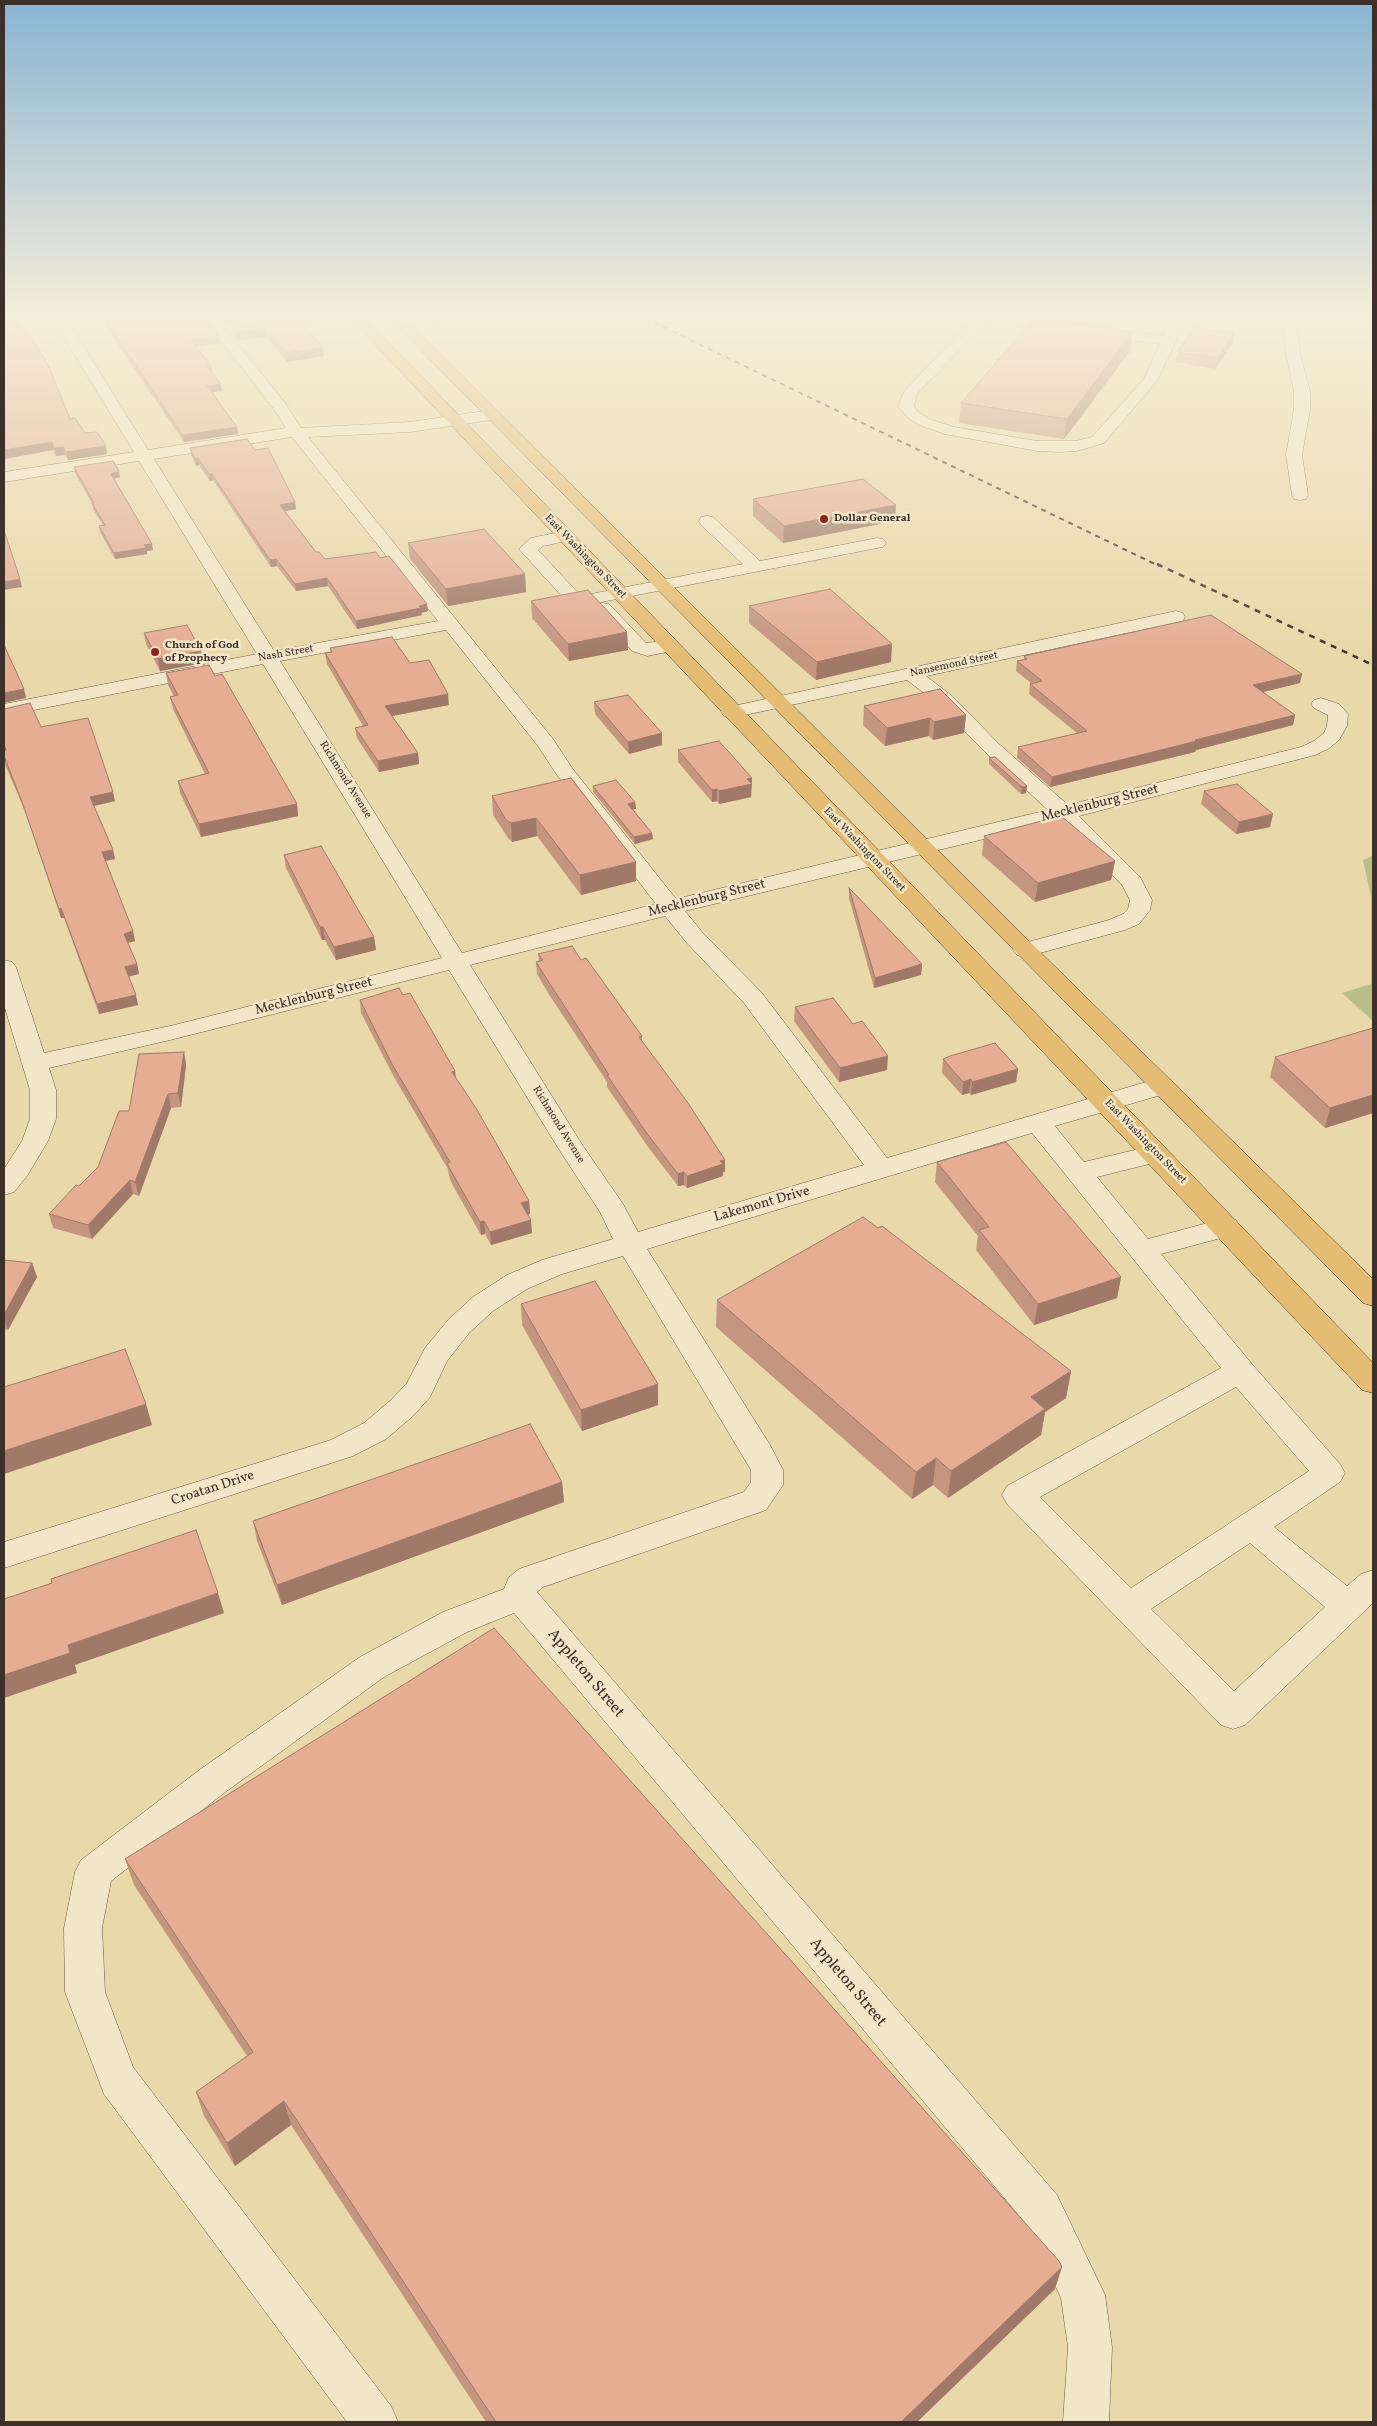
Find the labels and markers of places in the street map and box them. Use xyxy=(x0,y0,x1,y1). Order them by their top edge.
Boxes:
place label: Dollar General xyxy=(834,512,910,526)
marker: Dollar General xyxy=(818,513,830,525)
place label: Church of God of Prophecy xyxy=(165,639,239,665)
marker: Church of God of Prophecy xyxy=(149,646,161,658)

